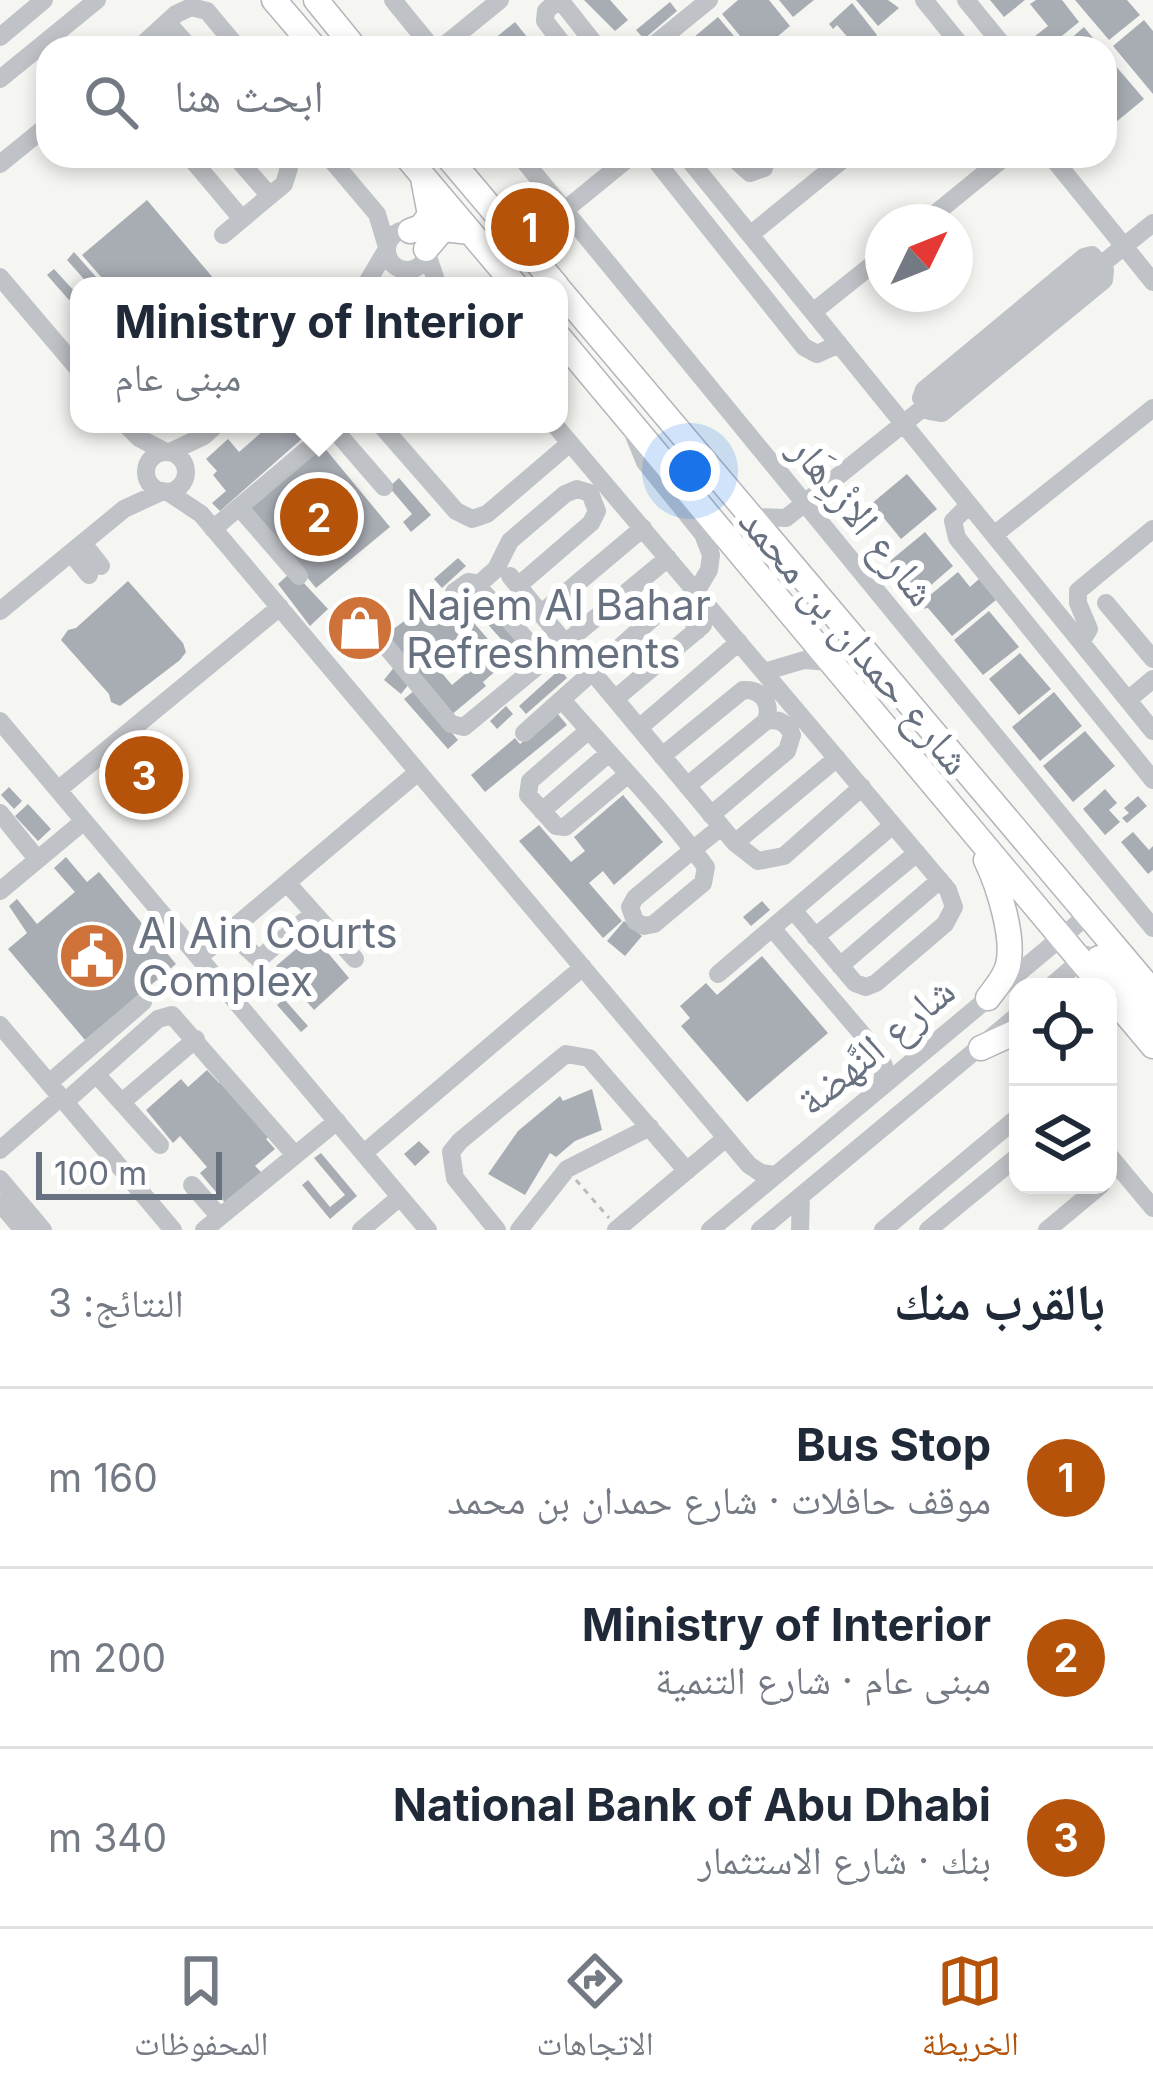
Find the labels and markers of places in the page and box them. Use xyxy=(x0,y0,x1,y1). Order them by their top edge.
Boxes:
pin: 1 xyxy=(491,182,569,272)
pin: 2 xyxy=(280,472,358,562)
place label: Najem Al Bahar Refreshments xyxy=(406,579,711,678)
shop icon: Najem Al Bahar Refreshments xyxy=(325,593,395,663)
pin: 3 xyxy=(105,730,183,820)
place label: Al Ain Courts Complex xyxy=(138,907,398,1006)
public building icon: Al Ain Courts Complex xyxy=(57,921,127,991)

